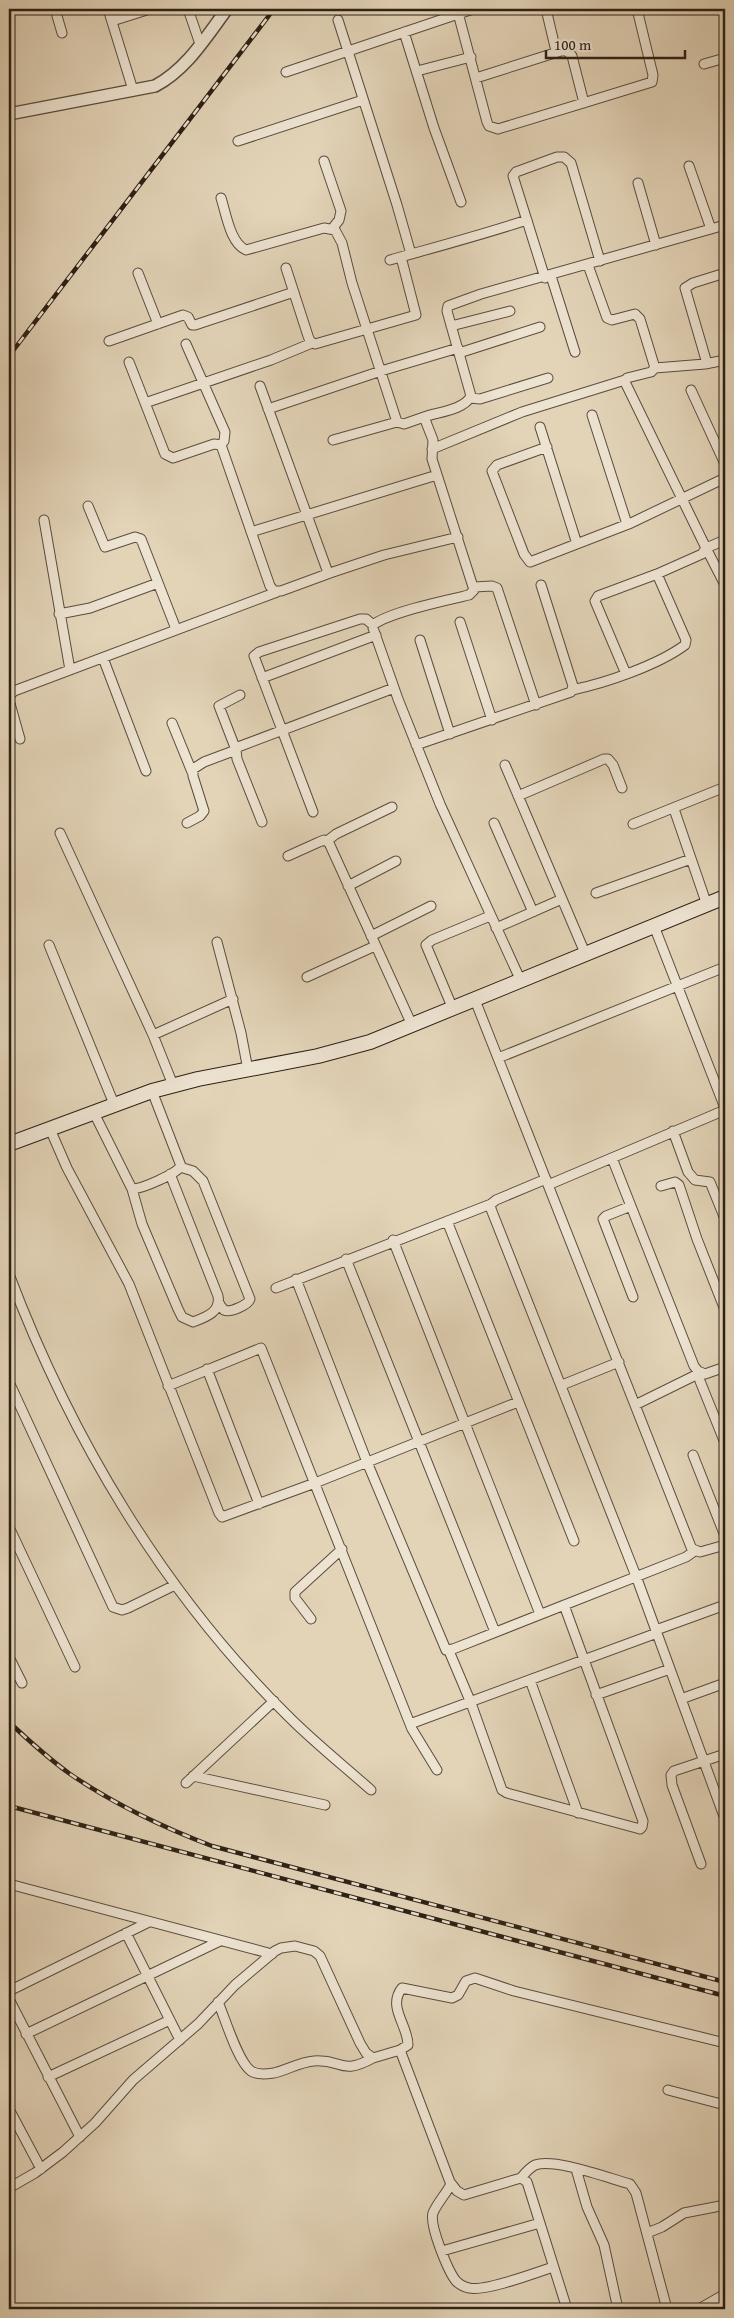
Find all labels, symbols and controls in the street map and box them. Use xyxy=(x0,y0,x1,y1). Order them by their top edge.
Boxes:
scale bar xyxy=(546,28,685,60)
text: 100 m xyxy=(554,34,592,55)

